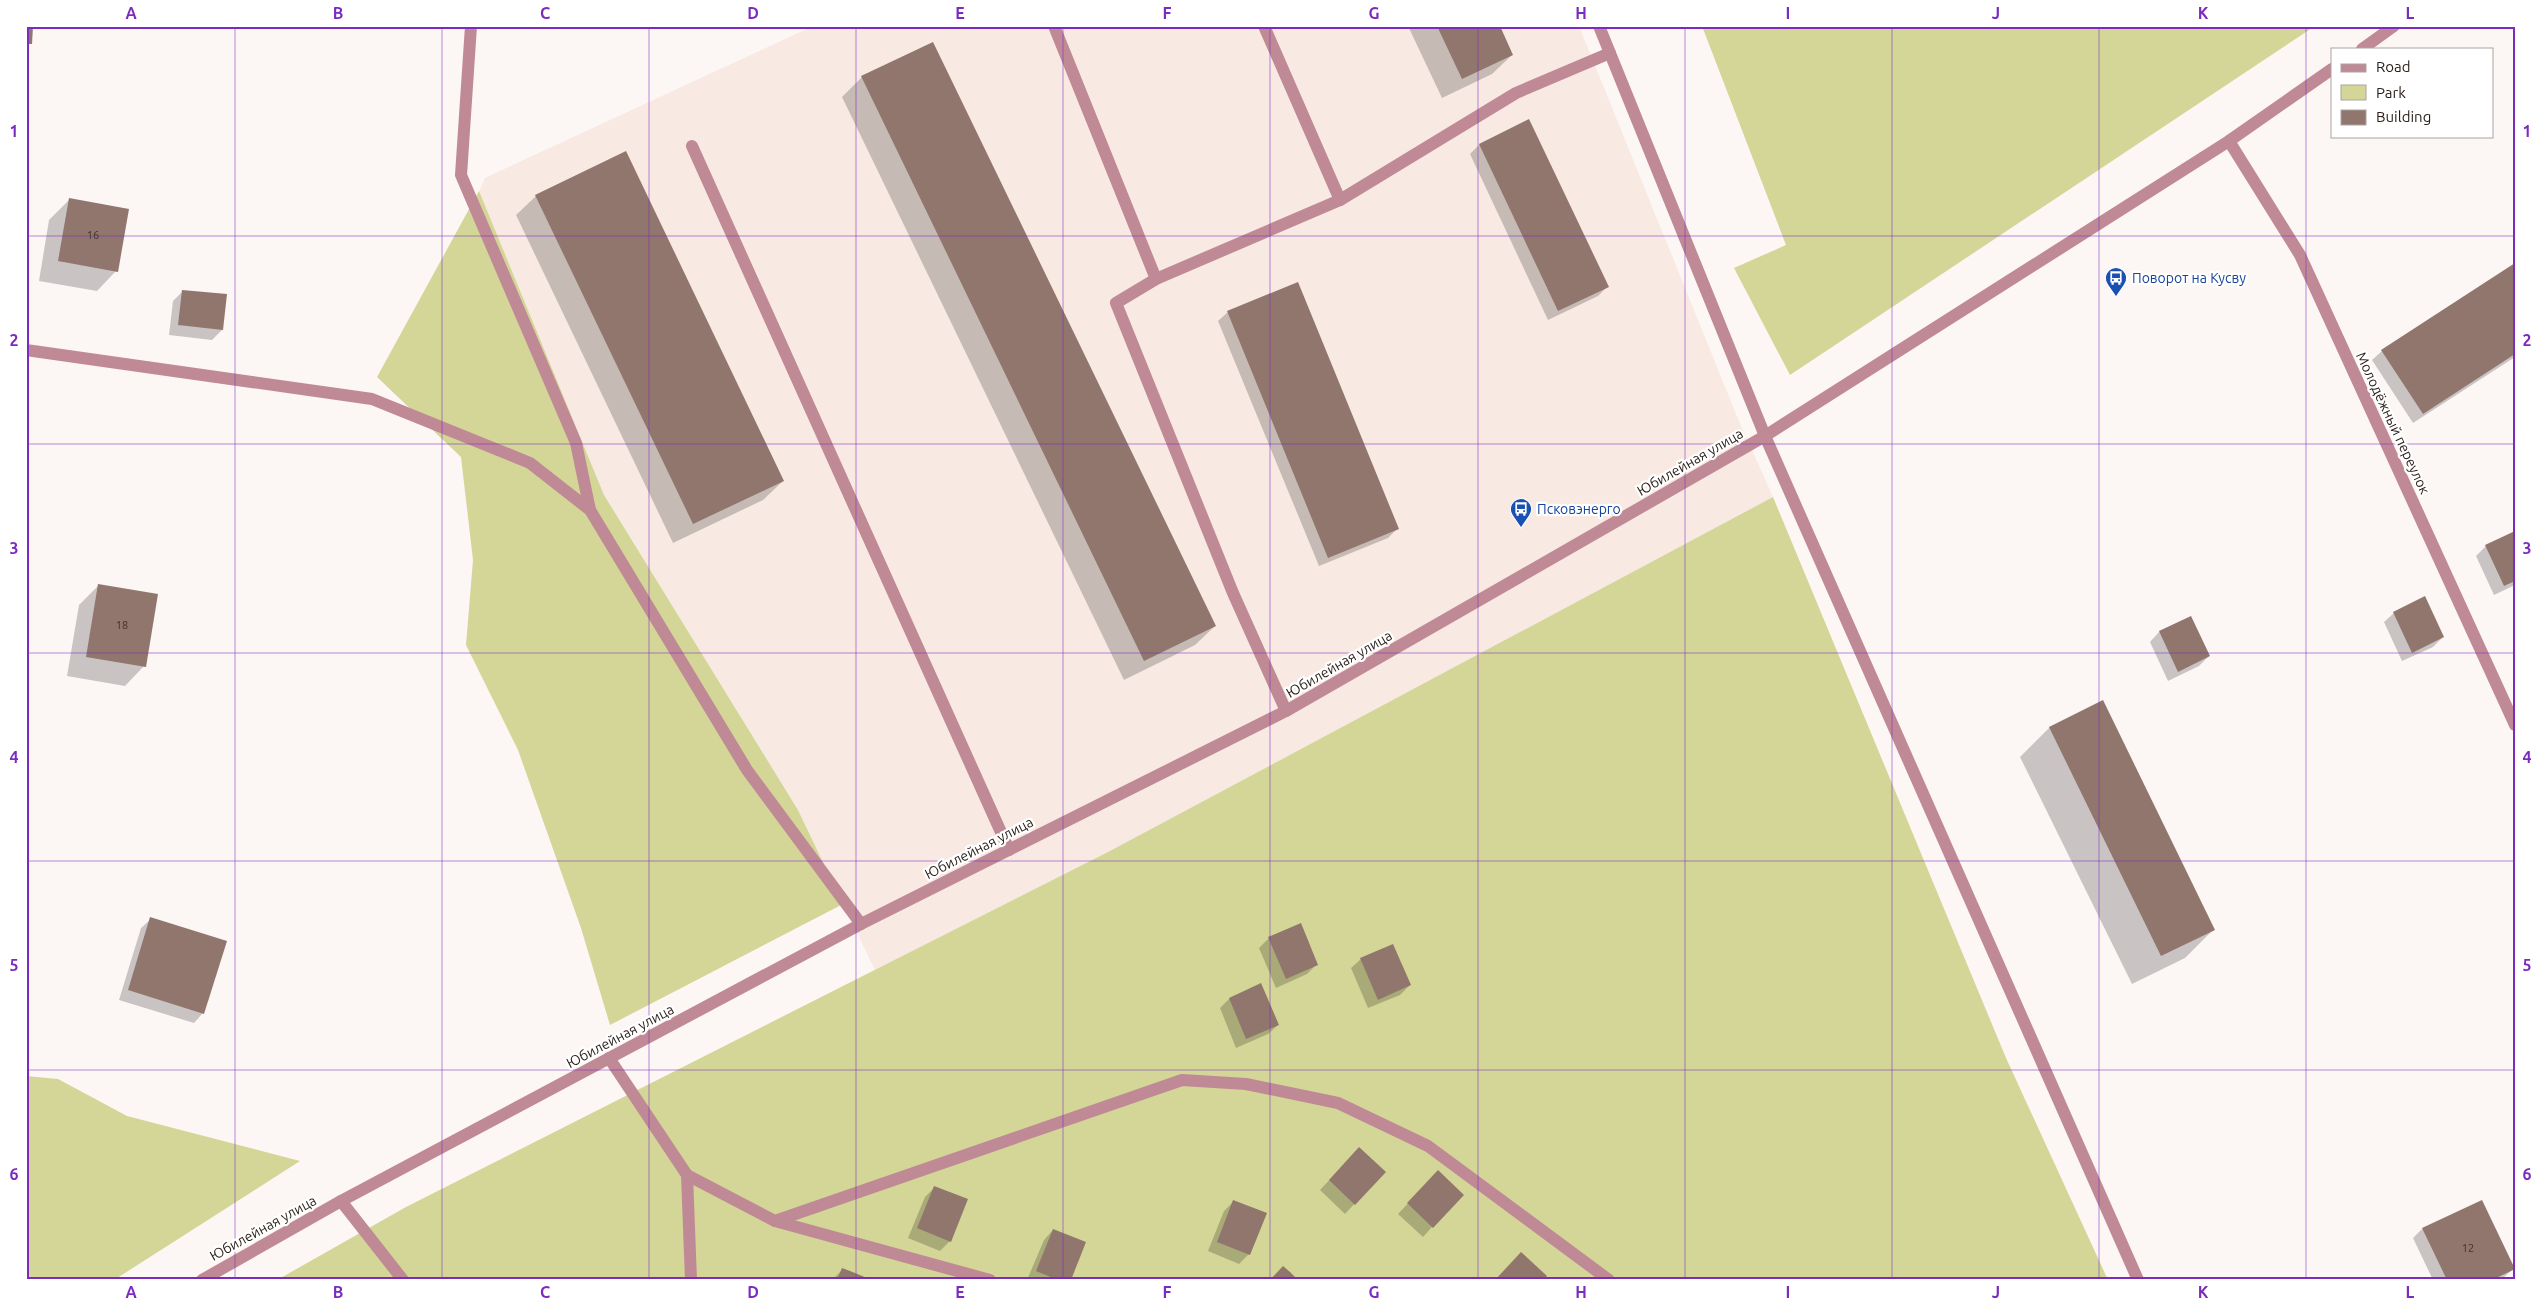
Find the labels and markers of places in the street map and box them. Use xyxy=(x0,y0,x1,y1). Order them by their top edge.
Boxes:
bus stop icon: Поворот на Кусву xyxy=(2104,266,2128,297)
place label: Поворот на Кусву xyxy=(2132,270,2246,286)
bus stop icon: Псковэнерго xyxy=(1509,497,1533,528)
place label: Псковэнерго xyxy=(1537,501,1621,517)

